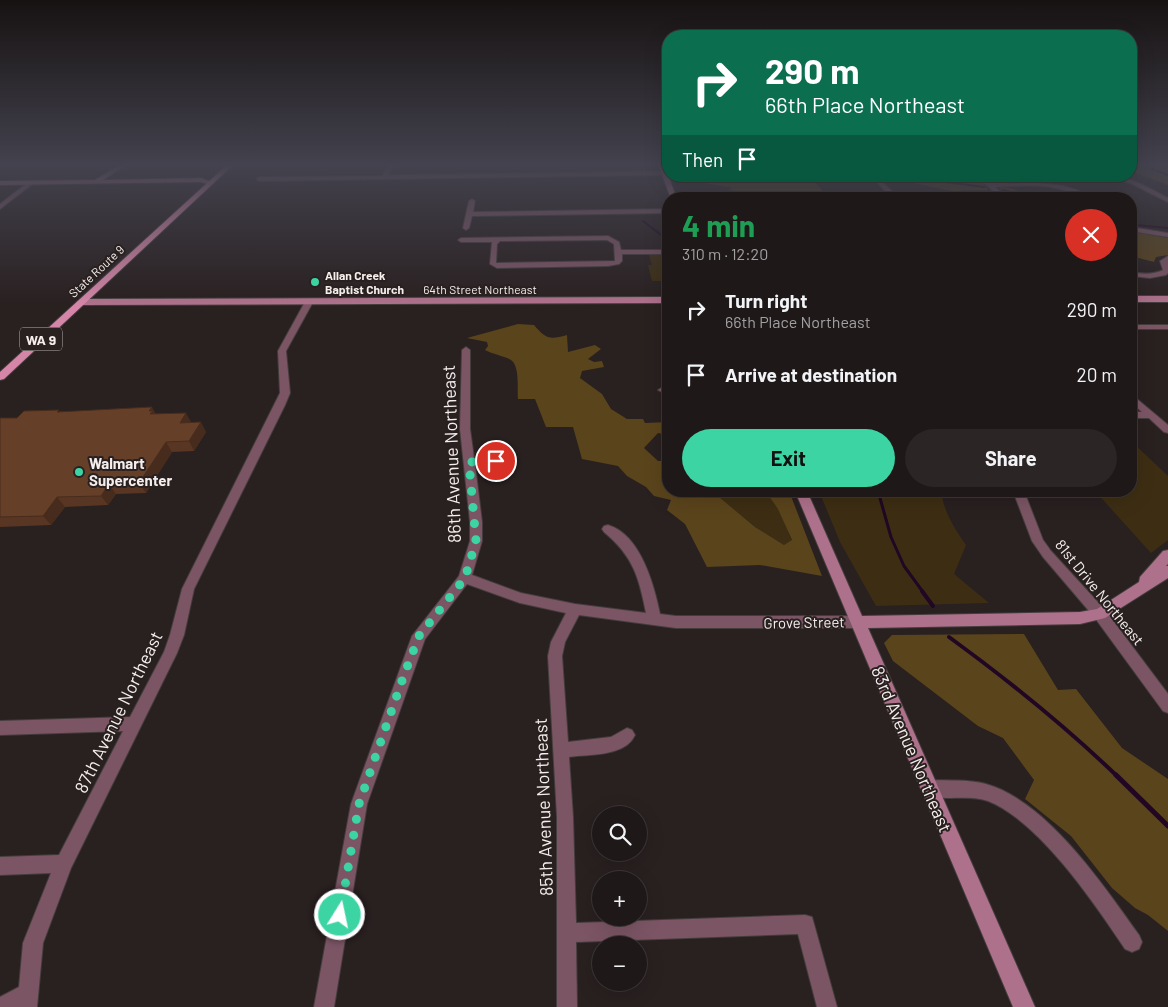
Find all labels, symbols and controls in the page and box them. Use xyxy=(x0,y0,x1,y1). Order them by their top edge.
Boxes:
text: 290 m xyxy=(765,49,859,91)
icon: right xyxy=(682,50,747,115)
text: 66th Place Northeast xyxy=(765,91,965,117)
icon: arrive xyxy=(733,145,761,173)
text: Then xyxy=(682,148,723,171)
text: 4 min xyxy=(682,207,755,243)
button: close xyxy=(1065,209,1117,261)
street label: State Route 9 xyxy=(66,242,126,300)
text: 310 m · 12:20 xyxy=(682,244,768,263)
place label: Allan Creek Baptist Church xyxy=(325,268,404,296)
marker: Allan Creek Baptist Church xyxy=(309,276,321,288)
street label: 64th Street Northeast xyxy=(423,282,537,296)
text: Turn right xyxy=(725,289,807,312)
icon: right xyxy=(682,296,710,324)
text: 290 m xyxy=(1067,298,1117,321)
text: 66th Place Northeast xyxy=(725,312,871,331)
road number: WA 9 xyxy=(20,328,62,350)
icon: arrive xyxy=(682,361,710,389)
text: Arrive at destination xyxy=(725,363,897,386)
text: 20 m xyxy=(1077,363,1117,386)
street label: 86th Avenue Northeast xyxy=(437,365,465,543)
button: Exit xyxy=(682,429,895,487)
button: Share xyxy=(905,429,1117,487)
pin xyxy=(475,440,517,482)
icon: arrive xyxy=(482,447,510,475)
place label: Walmart Supercenter xyxy=(89,454,172,489)
marker: Walmart Supercenter xyxy=(73,466,85,478)
street label: 81st Drive Northeast xyxy=(1052,536,1148,648)
street label: Grove Street xyxy=(763,612,845,632)
street label: 87th Avenue Northeast xyxy=(69,627,167,797)
street label: 83rd Avenue Northeast xyxy=(867,663,957,835)
street label: 85th Avenue Northeast xyxy=(529,718,557,896)
map controls xyxy=(592,806,647,991)
button: search xyxy=(592,806,647,861)
button: + xyxy=(592,871,647,926)
position arrow xyxy=(313,888,365,940)
button: − xyxy=(592,936,647,991)

